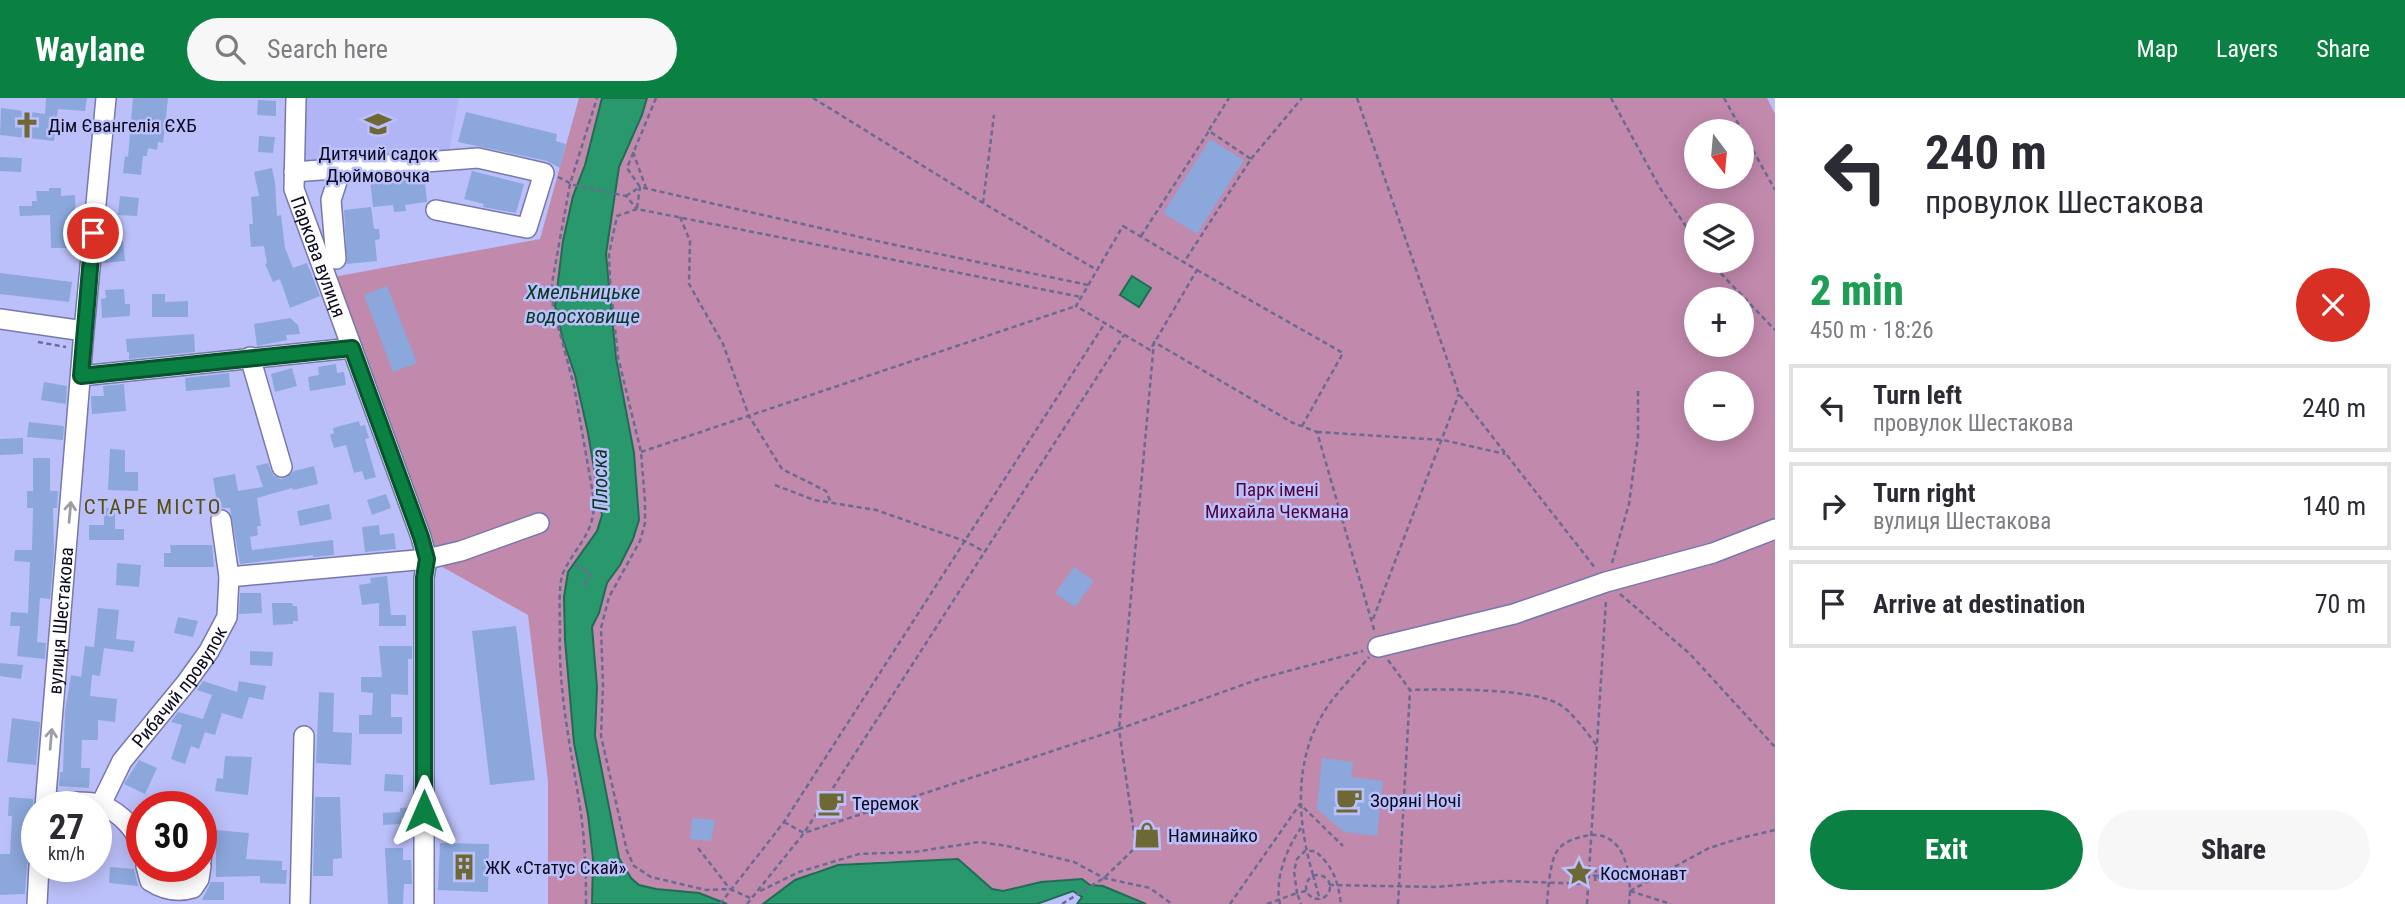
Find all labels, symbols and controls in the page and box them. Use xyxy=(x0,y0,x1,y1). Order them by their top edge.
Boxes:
search box xyxy=(187,18,677,81)
text: Waylane xyxy=(35,30,145,69)
icon: search xyxy=(211,30,249,68)
text: Search here xyxy=(267,34,388,64)
text: Map xyxy=(2137,35,2178,63)
text: Layers xyxy=(2216,35,2278,63)
text: Share xyxy=(2316,35,2370,63)
school or university icon: Дитячий садок Дюймовочка xyxy=(363,109,393,139)
church icon: Дім Євангелія ЄХБ xyxy=(12,110,42,140)
place label: Дім Євангелія ЄХБ xyxy=(48,114,197,137)
north arrow xyxy=(1684,119,1754,189)
map controls xyxy=(1684,119,1754,441)
text: 240 m xyxy=(1925,124,2047,181)
icon: left xyxy=(1810,126,1901,217)
place label: Дитячий садок Дюймовочка xyxy=(318,142,438,187)
text: провулок Шестакова xyxy=(1925,183,2204,221)
street label: Паркова вулиця xyxy=(286,193,351,321)
pin xyxy=(63,203,123,263)
button: layers xyxy=(1684,203,1754,273)
icon: arrive xyxy=(74,214,112,252)
text: 2 min xyxy=(1810,266,1904,315)
button: close xyxy=(2296,268,2370,342)
water label: Хмельницьке водосховище xyxy=(525,280,640,328)
button: + xyxy=(1684,287,1754,357)
text: 450 m · 18:26 xyxy=(1810,317,1934,344)
button: − xyxy=(1684,371,1754,441)
text: Turn left xyxy=(1873,380,1962,410)
icon: left xyxy=(1814,389,1852,427)
text: 240 m xyxy=(2302,393,2366,423)
text: провулок Шестакова xyxy=(1873,410,2074,437)
water label: Плоска xyxy=(587,449,613,511)
park label: Парк імені Михайла Чекмана xyxy=(1205,478,1349,523)
text: Turn right xyxy=(1873,478,1975,508)
icon: right xyxy=(1814,487,1852,525)
text: 140 m xyxy=(2302,491,2366,521)
district label: СТАРЕ МІСТО xyxy=(84,495,222,519)
one-way arrow xyxy=(64,501,77,524)
text: вулиця Шестакова xyxy=(1873,508,2051,535)
street label: вулиця Шестакова xyxy=(43,546,78,695)
icon: arrive xyxy=(1814,585,1852,623)
text: Arrive at destination xyxy=(1873,589,2085,619)
text: 70 m xyxy=(2315,589,2366,619)
street label: Рибачий провулок xyxy=(127,622,232,752)
one-way arrow xyxy=(45,728,58,751)
position arrow xyxy=(387,774,461,848)
cafe icon: Зоряні Ночі xyxy=(1334,785,1364,815)
cafe icon: Теремок xyxy=(816,788,846,818)
place label: Зоряні Ночі xyxy=(1370,789,1461,812)
speed limit sign: 30 xyxy=(126,791,217,882)
place label: Теремок xyxy=(852,792,919,815)
text: 27 xyxy=(49,807,84,848)
button: Exit xyxy=(1810,810,2083,890)
button: Share xyxy=(2097,810,2370,890)
shop icon: Наминайко xyxy=(1132,820,1162,850)
place label: Наминайко xyxy=(1168,824,1258,847)
text: km/h xyxy=(48,843,85,864)
building icon: ЖК «Статус Скай» xyxy=(449,852,479,882)
place label: ЖК «Статус Скай» xyxy=(485,856,626,879)
place icon: Космонавт xyxy=(1564,858,1594,888)
place label: Космонавт xyxy=(1600,862,1687,885)

